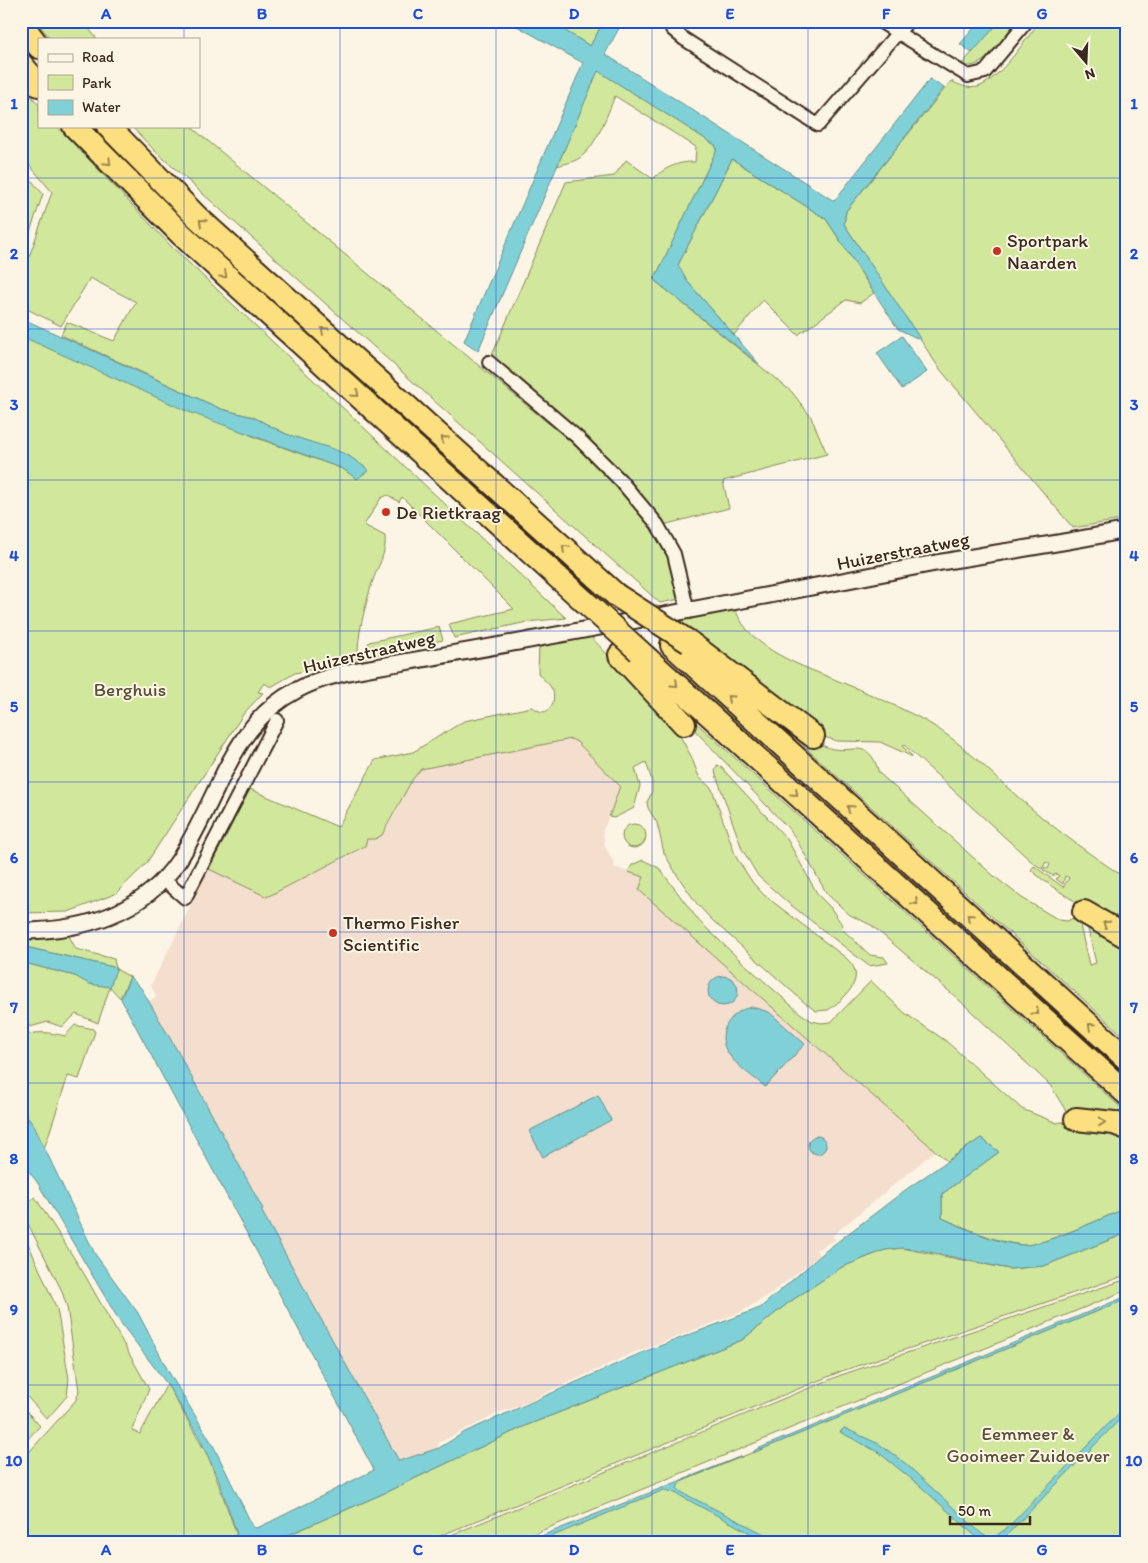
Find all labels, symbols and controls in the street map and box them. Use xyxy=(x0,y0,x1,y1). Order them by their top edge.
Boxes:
text: A xyxy=(100,4,112,23)
text: B xyxy=(257,4,268,23)
text: C xyxy=(413,4,424,23)
text: D xyxy=(569,4,580,23)
text: E xyxy=(726,4,735,23)
text: F xyxy=(882,4,891,23)
text: G xyxy=(1036,4,1048,23)
legend xyxy=(38,38,200,128)
north arrow xyxy=(1060,38,1110,88)
text: Road xyxy=(82,48,115,66)
text: N xyxy=(1083,64,1097,83)
text: Park xyxy=(82,74,112,92)
text: 1 xyxy=(10,94,18,113)
text: 1 xyxy=(1130,94,1138,113)
text: Water xyxy=(82,98,121,116)
one-way arrow xyxy=(102,156,111,165)
one-way arrow xyxy=(199,219,208,228)
place label: Sportpark Naarden xyxy=(1007,229,1088,274)
text: 2 xyxy=(10,244,19,263)
text: 2 xyxy=(1130,244,1139,263)
marker: Sportpark Naarden xyxy=(991,245,1003,257)
one-way arrow xyxy=(219,269,228,278)
one-way arrow xyxy=(320,327,329,336)
one-way arrow xyxy=(350,388,359,397)
text: 3 xyxy=(10,395,19,414)
text: 3 xyxy=(1130,395,1139,414)
one-way arrow xyxy=(441,436,450,445)
place label: De Rietkraag xyxy=(396,501,501,524)
marker: De Rietkraag xyxy=(380,506,392,518)
street label: Huizerstraatweg xyxy=(835,527,972,575)
one-way arrow xyxy=(561,545,570,554)
text: 4 xyxy=(9,546,19,565)
text: 4 xyxy=(1129,546,1139,565)
street label: Huizerstraatweg xyxy=(301,626,438,678)
park label: Berghuis xyxy=(94,678,166,701)
one-way arrow xyxy=(669,678,678,687)
one-way arrow xyxy=(726,695,735,704)
text: 5 xyxy=(10,697,19,716)
text: 5 xyxy=(1130,697,1139,716)
one-way arrow xyxy=(789,787,798,796)
one-way arrow xyxy=(847,805,856,814)
text: 6 xyxy=(10,848,19,867)
text: 6 xyxy=(1130,848,1139,867)
one-way arrow xyxy=(910,896,919,905)
place label: Thermo Fisher Scientific xyxy=(343,911,460,956)
one-way arrow xyxy=(967,914,976,923)
one-way arrow xyxy=(1102,920,1111,930)
marker: Thermo Fisher Scientific xyxy=(327,927,339,939)
text: 7 xyxy=(9,998,18,1017)
text: 7 xyxy=(1129,998,1138,1017)
one-way arrow xyxy=(1030,1006,1039,1015)
one-way arrow xyxy=(1087,1023,1096,1032)
one-way arrow xyxy=(1098,1116,1106,1127)
text: 8 xyxy=(10,1149,19,1168)
text: 8 xyxy=(1130,1149,1139,1168)
text: 9 xyxy=(10,1300,18,1319)
text: 9 xyxy=(1130,1300,1138,1319)
park label: Eemmeer & Gooimeer Zuidoever xyxy=(946,1422,1110,1467)
text: 10 xyxy=(5,1451,23,1470)
text: 10 xyxy=(1125,1451,1143,1470)
scale bar xyxy=(950,1493,1030,1525)
text: 50 m xyxy=(958,1502,991,1520)
text: A xyxy=(100,1540,112,1559)
text: B xyxy=(257,1540,268,1559)
text: C xyxy=(413,1540,424,1559)
text: D xyxy=(569,1540,580,1559)
text: E xyxy=(726,1540,735,1559)
text: F xyxy=(882,1540,891,1559)
text: G xyxy=(1036,1540,1048,1559)

